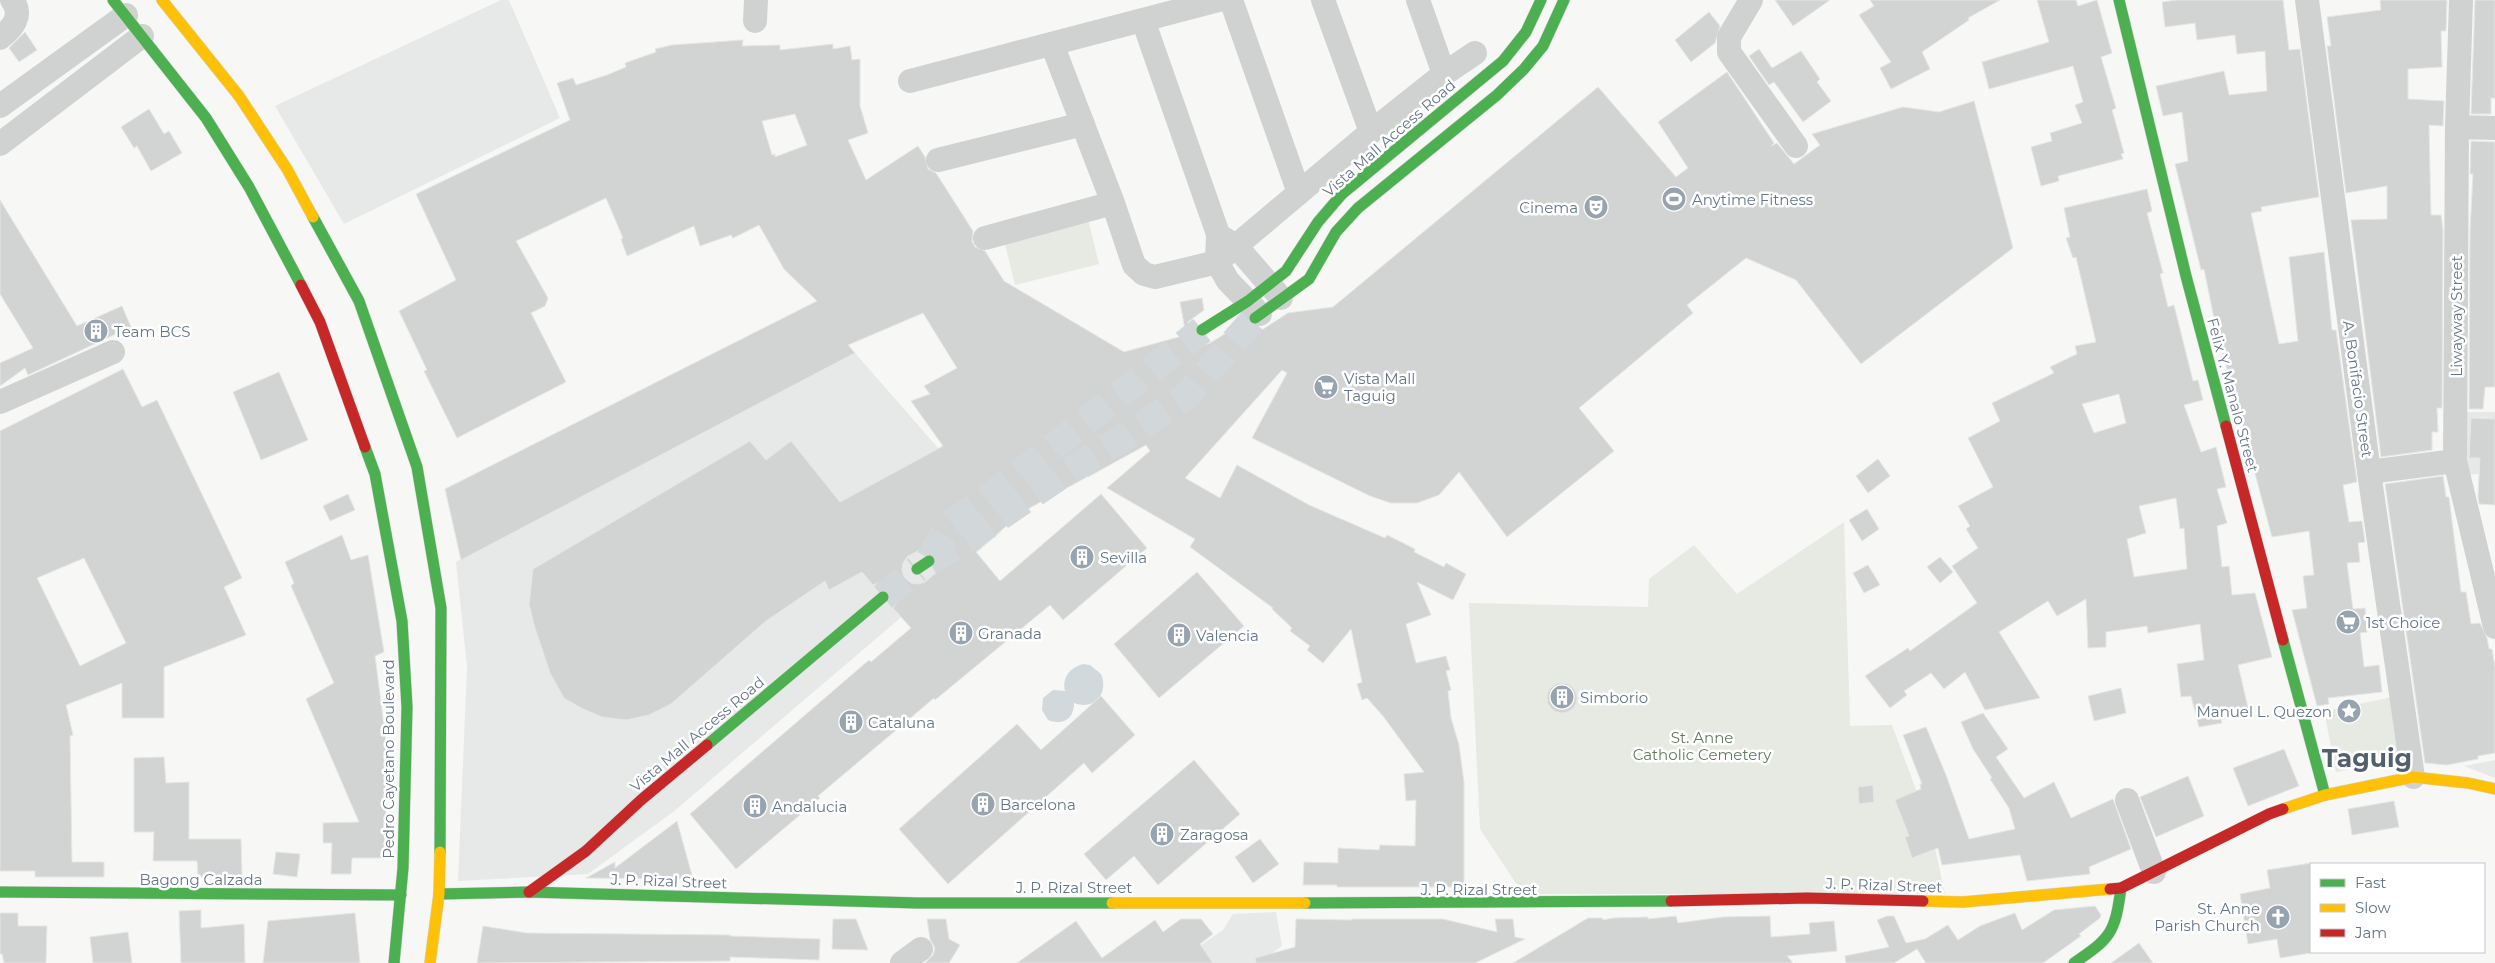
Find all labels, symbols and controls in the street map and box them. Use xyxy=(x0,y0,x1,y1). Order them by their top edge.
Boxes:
street label: Vista Mall Access Road xyxy=(1319,75,1459,201)
sports icon: Anytime Fitness xyxy=(1661,186,1687,212)
place label: Anytime Fitness xyxy=(1692,190,1813,209)
theatre icon: Cinema xyxy=(1583,194,1609,220)
place label: Cinema xyxy=(1519,198,1578,217)
street label: Liwayway Street xyxy=(2447,255,2466,377)
street label: Felix Y. Manalo Street xyxy=(2203,316,2263,474)
building icon: Team BCS xyxy=(83,318,109,344)
street label: A. Bonifacio Street xyxy=(2339,319,2377,459)
place label: Team BCS xyxy=(114,322,190,341)
place label: Vista Mall Taguig xyxy=(1344,369,1415,405)
supermarket icon: Vista Mall Taguig xyxy=(1313,374,1339,400)
building icon: Sevilla xyxy=(1069,544,1095,570)
place label: Sevilla xyxy=(1100,548,1147,567)
supermarket icon: 1st Choice xyxy=(2335,609,2361,635)
place label: 1st Choice xyxy=(2366,613,2440,632)
building icon: Granada xyxy=(948,620,974,646)
building icon: Valencia xyxy=(1166,622,1192,648)
place label: Granada xyxy=(978,624,1042,643)
place label: Valencia xyxy=(1196,626,1259,645)
street label: Pedro Cayetano Boulevard xyxy=(379,659,398,859)
street label: Vista Mall Access Road xyxy=(626,672,768,796)
building icon: Simborio xyxy=(1549,684,1575,710)
place label: Simborio xyxy=(1580,688,1648,707)
place icon: Manuel L. Quezon xyxy=(2336,698,2362,724)
place label: Manuel L. Quezon xyxy=(2196,702,2332,721)
building icon: Cataluna xyxy=(838,709,864,735)
place label: Cataluna xyxy=(868,713,935,732)
park label: St. Anne Catholic Cemetery xyxy=(1633,728,1772,764)
district label: Taguig xyxy=(2322,743,2412,773)
building icon: Barcelona xyxy=(970,791,996,817)
building icon: Andalucia xyxy=(742,793,768,819)
place label: Barcelona xyxy=(1000,795,1076,814)
place label: Andalucia xyxy=(772,797,847,816)
building icon: Zaragosa xyxy=(1149,821,1175,847)
place label: Zaragosa xyxy=(1180,825,1249,844)
legend xyxy=(2310,863,2485,953)
street label: J. P. Rizal Street xyxy=(609,869,728,893)
street label: Bagong Calzada xyxy=(139,870,263,889)
street label: J. P. Rizal Street xyxy=(1824,873,1943,897)
text: Fast xyxy=(2355,873,2386,892)
street label: J. P. Rizal Street xyxy=(1015,878,1132,897)
street label: J. P. Rizal Street xyxy=(1420,880,1537,899)
text: Slow xyxy=(2355,898,2391,917)
place label: St. Anne Parish Church xyxy=(2154,899,2260,935)
church icon: St. Anne Parish Church xyxy=(2265,904,2291,930)
text: Jam xyxy=(2354,923,2387,942)

